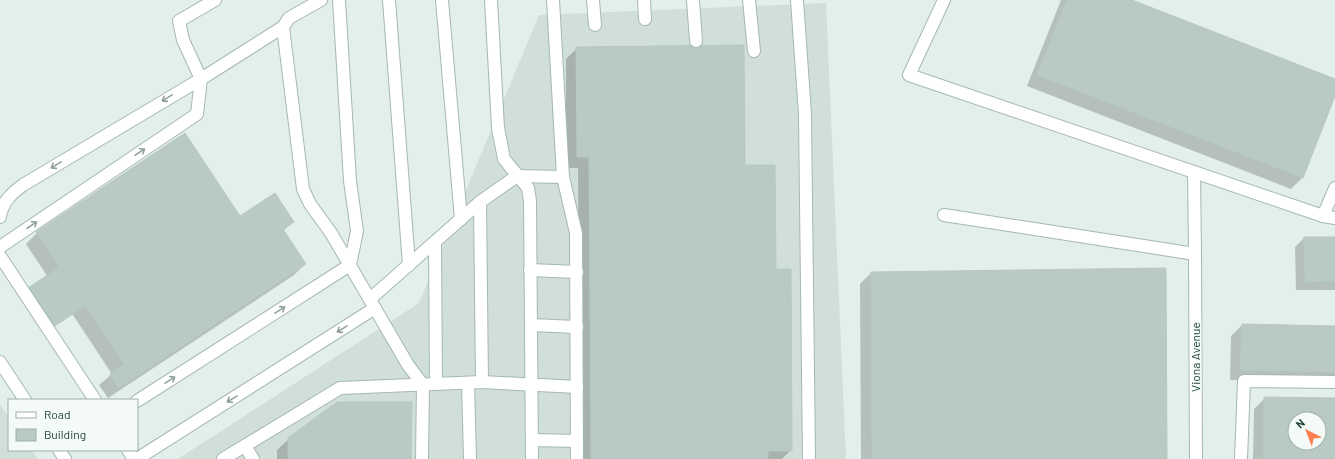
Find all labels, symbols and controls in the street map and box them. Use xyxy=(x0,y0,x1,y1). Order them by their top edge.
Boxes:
one-way arrow xyxy=(161,95,173,103)
one-way arrow xyxy=(134,148,145,156)
one-way arrow xyxy=(51,161,62,169)
one-way arrow xyxy=(27,221,38,229)
one-way arrow xyxy=(274,306,285,314)
street label: Viona Avenue xyxy=(1188,322,1202,392)
one-way arrow xyxy=(337,325,348,333)
one-way arrow xyxy=(164,376,175,384)
one-way arrow xyxy=(226,395,238,403)
legend xyxy=(8,399,138,451)
text: Road xyxy=(44,407,71,421)
north arrow xyxy=(1287,411,1327,451)
text: N xyxy=(1293,416,1307,430)
text: Building xyxy=(44,427,86,441)

